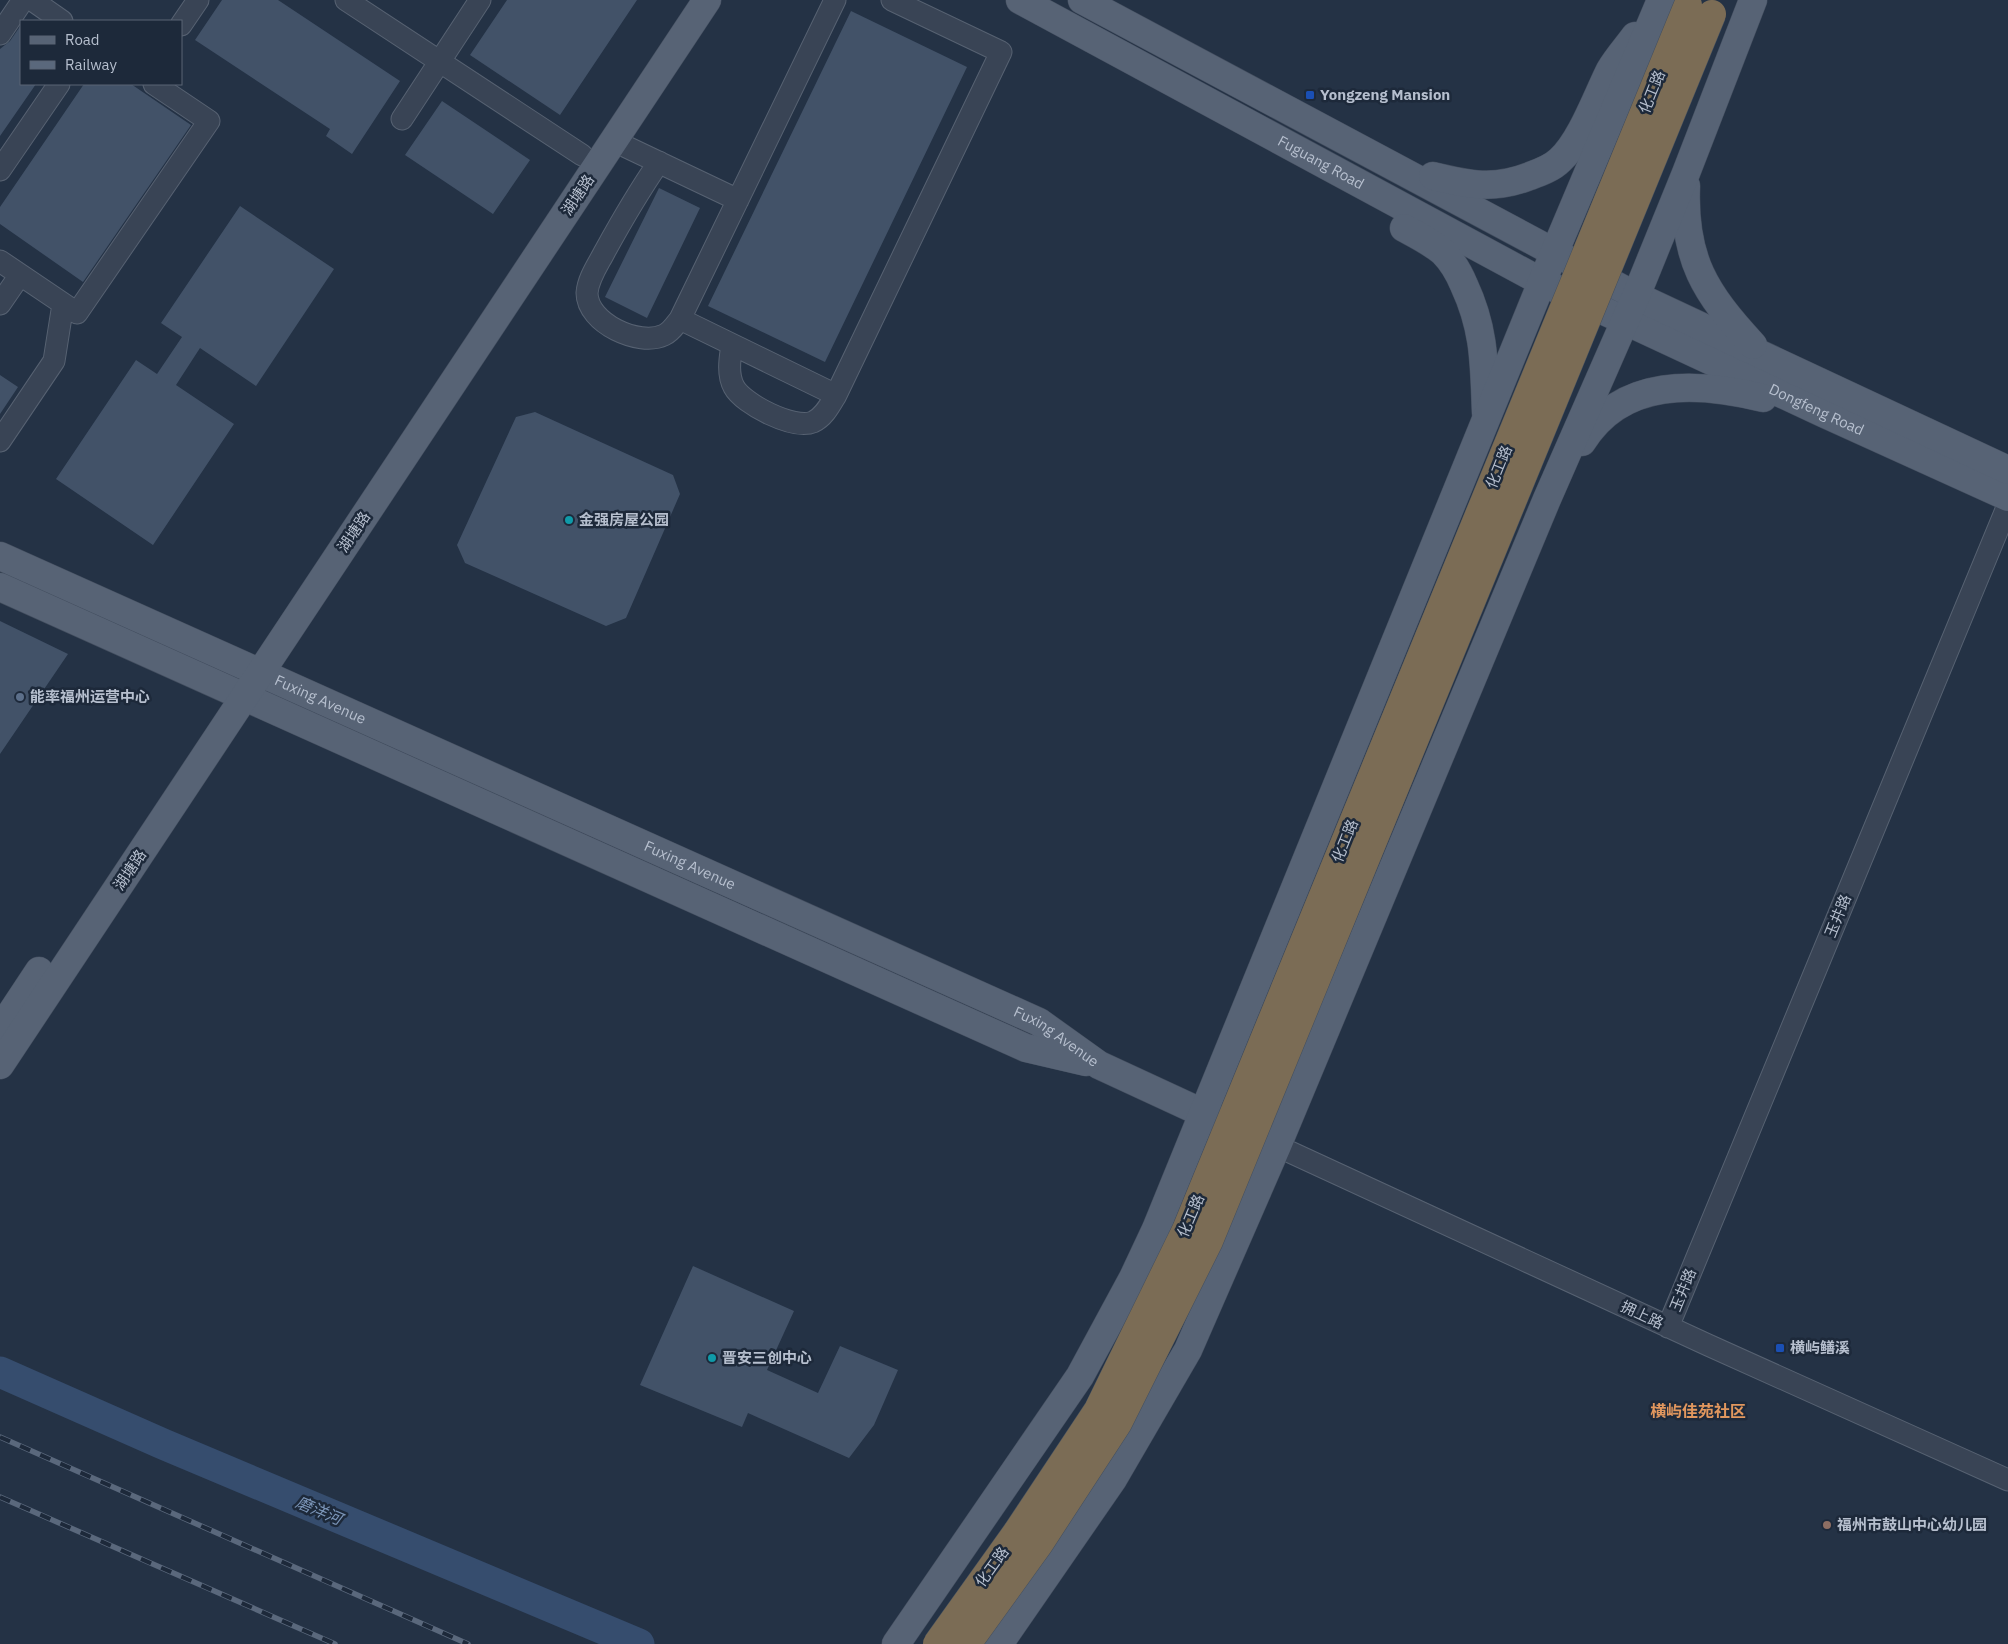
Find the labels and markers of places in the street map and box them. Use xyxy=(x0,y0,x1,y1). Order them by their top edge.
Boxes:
place label: Yongzeng Mansion xyxy=(1320,85,1450,104)
marker: Yongzeng Mansion xyxy=(1304,89,1316,101)
place label: 金强房屋公园 xyxy=(579,510,669,529)
marker: 金强房屋公园 xyxy=(563,514,575,526)
place label: 能率福州运营中心 xyxy=(30,687,150,706)
marker: 能率福州运营中心 xyxy=(14,691,26,703)
place label: 横屿鳝溪 xyxy=(1790,1338,1850,1357)
marker: 横屿鳝溪 xyxy=(1774,1342,1786,1354)
place label: 晋安三创中心 xyxy=(722,1348,812,1367)
marker: 晋安三创中心 xyxy=(706,1352,718,1364)
place label: 福州市鼓山中心幼儿园 xyxy=(1837,1515,1987,1534)
marker: 福州市鼓山中心幼儿园 xyxy=(1821,1519,1833,1531)

